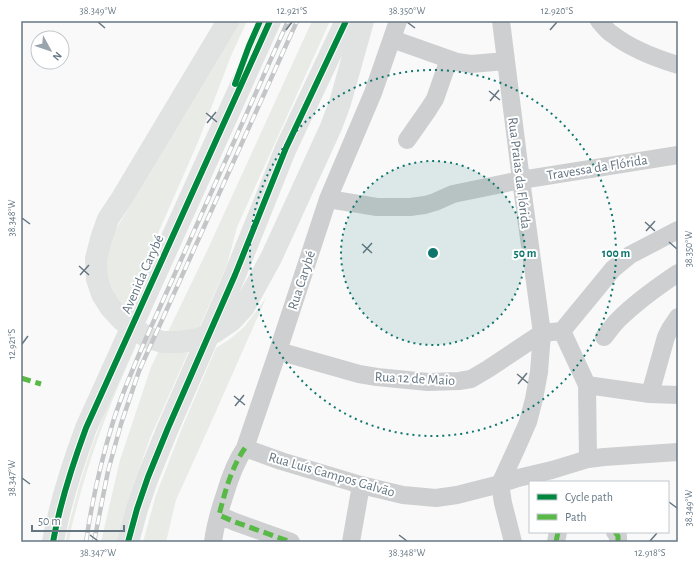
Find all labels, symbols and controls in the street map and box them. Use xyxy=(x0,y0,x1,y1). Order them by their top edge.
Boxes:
text: 38.349°W xyxy=(80,6,116,16)
text: 12.921°S xyxy=(277,6,308,16)
text: 38.350°W xyxy=(389,6,425,16)
text: 12.920°S xyxy=(541,6,574,16)
north arrow xyxy=(30,30,70,70)
text: N xyxy=(51,50,64,63)
street label: Rua Praias da Flórida xyxy=(505,116,533,230)
street label: Travessa da Flórida xyxy=(546,153,649,183)
text: 38.348°W xyxy=(7,200,17,236)
text: 38.350°W xyxy=(684,231,694,267)
street label: Avenida Carybé xyxy=(119,233,167,316)
centre of rings xyxy=(426,246,440,260)
text: 50 m xyxy=(514,247,537,259)
text: 100 m xyxy=(602,247,630,259)
street label: Rua Carybé xyxy=(286,249,318,312)
text: 12.921°S xyxy=(7,328,17,359)
street label: Rua 12 de Maio xyxy=(374,370,456,388)
street label: Rua Luís Campos Galvão xyxy=(267,450,397,500)
text: 38.347°W xyxy=(7,460,17,496)
legend xyxy=(529,481,669,533)
text: 38.349°W xyxy=(684,490,694,526)
text: Cycle path xyxy=(565,491,613,504)
scale bar xyxy=(32,507,124,533)
text: Path xyxy=(565,511,587,523)
text: 50 m xyxy=(38,515,61,527)
text: 38.347°W xyxy=(80,548,116,558)
text: 38.348°W xyxy=(389,548,425,558)
text: 12.918°S xyxy=(635,548,666,558)

